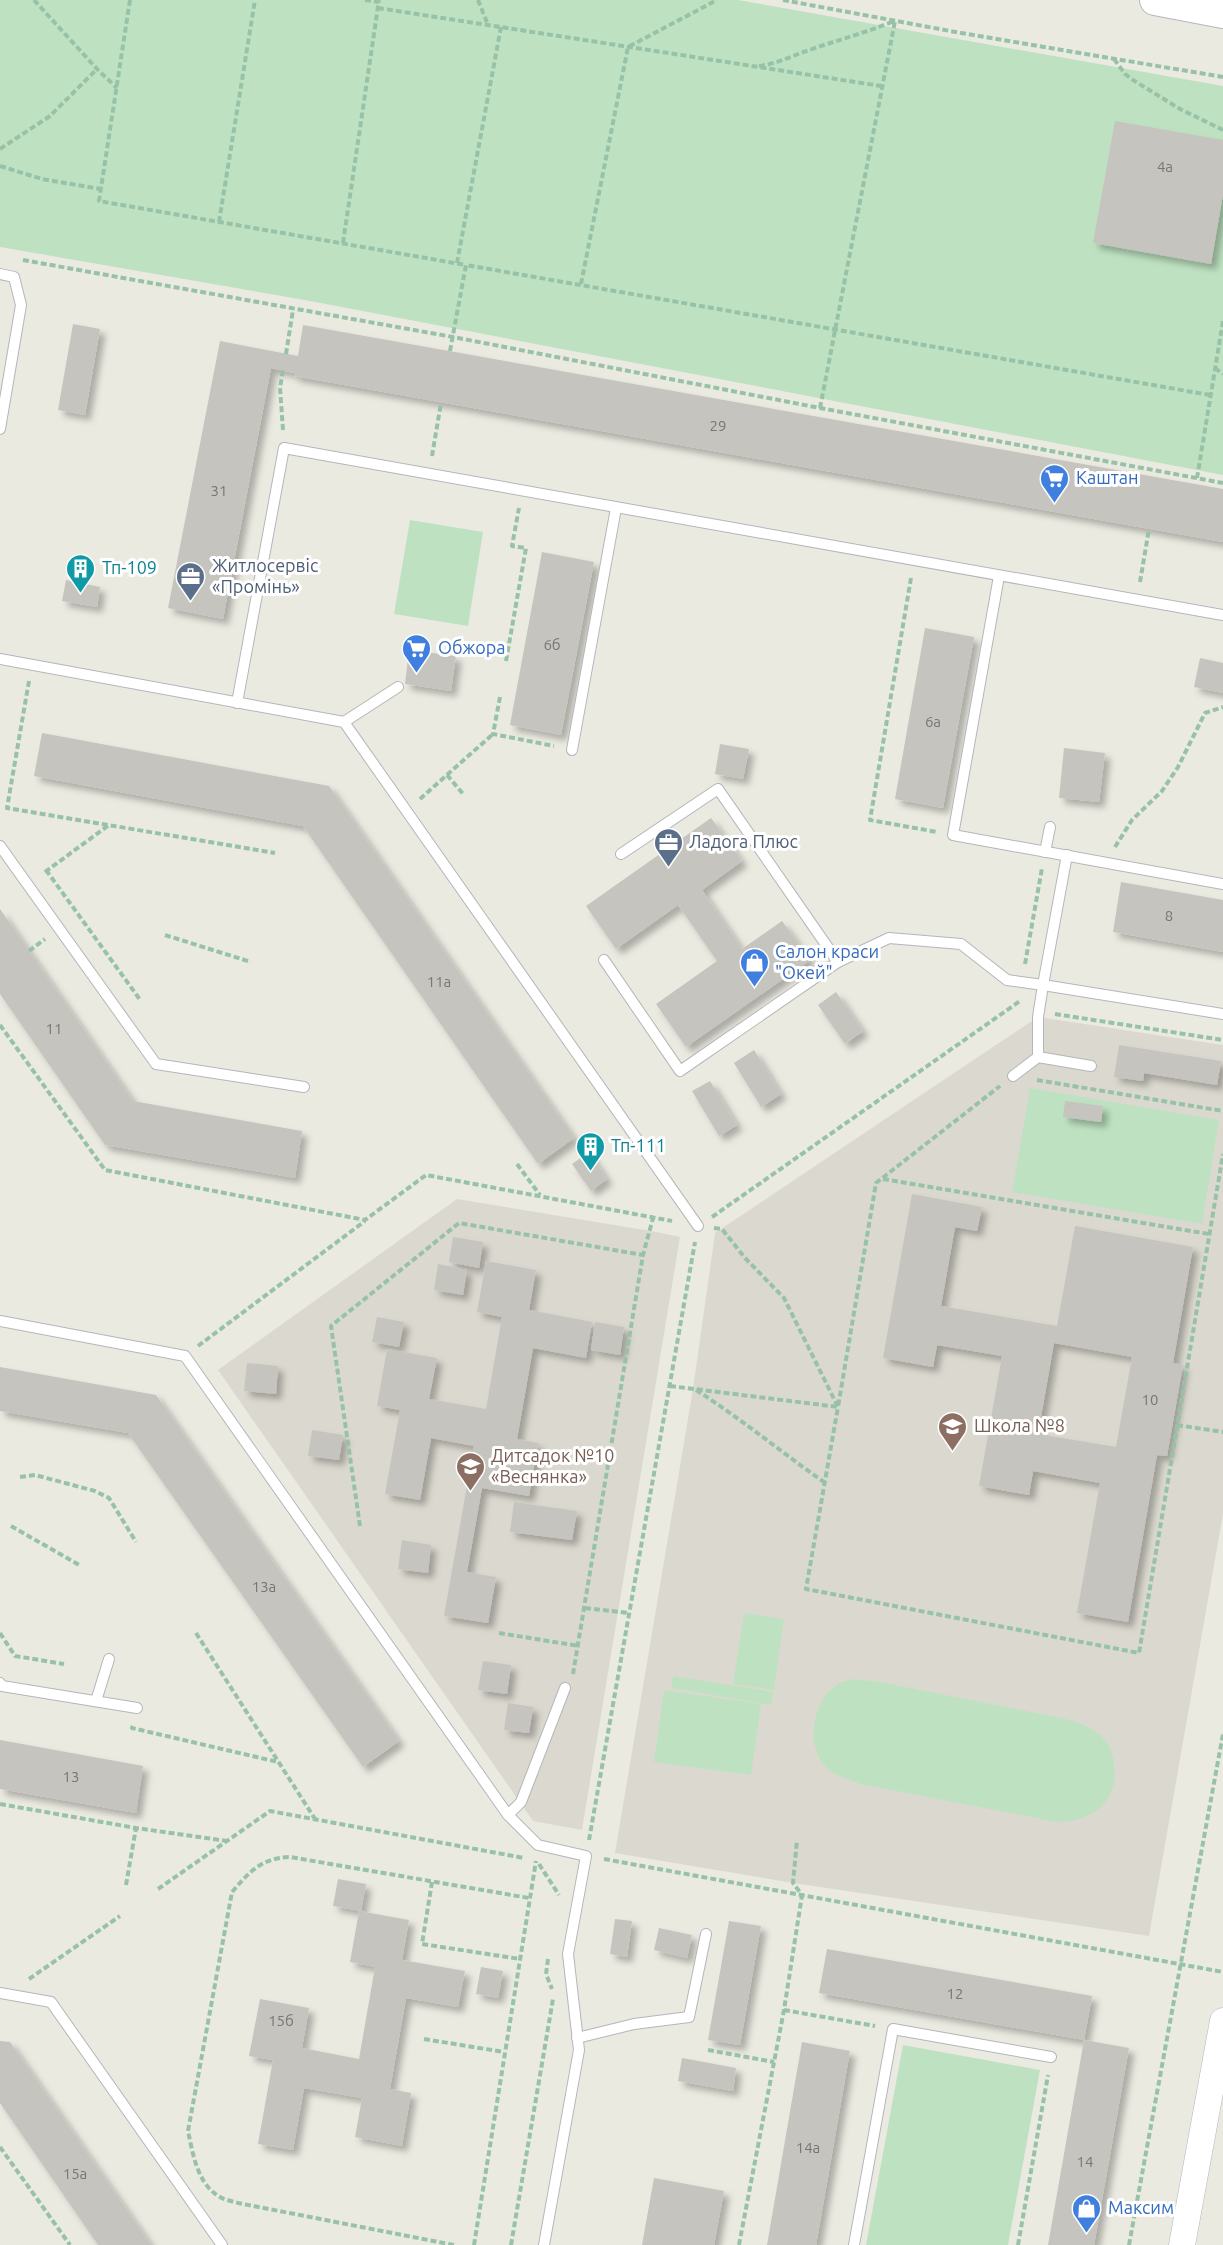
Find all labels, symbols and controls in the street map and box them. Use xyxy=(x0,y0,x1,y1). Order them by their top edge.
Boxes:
house number: 4а xyxy=(1157,158,1173,175)
house number: 29 xyxy=(710,417,726,434)
supermarket icon: Каштан xyxy=(1039,462,1071,504)
place label: Каштан xyxy=(1076,467,1139,487)
house number: 31 xyxy=(211,482,227,499)
building icon: Тп-109 xyxy=(65,552,97,594)
place label: Житлосервіс «Промінь» xyxy=(212,555,318,596)
place label: Тп-109 xyxy=(102,557,157,577)
office icon: Житлосервіс «Промінь» xyxy=(175,560,207,602)
supermarket icon: Обжора xyxy=(401,632,433,674)
house number: 6б xyxy=(543,636,561,653)
place label: Обжора xyxy=(438,637,506,657)
house number: 6а xyxy=(925,713,941,730)
office icon: Ладога Плюс xyxy=(652,826,684,868)
place label: Ладога Плюс xyxy=(689,831,798,851)
house number: 8 xyxy=(1165,907,1173,924)
place label: Салон краси "Окей" xyxy=(775,941,879,982)
shop icon: Салон краси "Окей" xyxy=(738,946,770,988)
house number: 11а xyxy=(427,973,451,990)
house number: 11 xyxy=(46,1020,62,1037)
building icon: Тп-111 xyxy=(574,1130,606,1172)
place label: Тп-111 xyxy=(611,1135,666,1155)
house number: 10 xyxy=(1142,1391,1158,1408)
school or university icon: Школа №8 xyxy=(937,1410,969,1452)
place label: Школа №8 xyxy=(974,1415,1065,1435)
place label: Дитсадок №10 «Веснянка» xyxy=(491,1445,614,1486)
school or university icon: Дитсадок №10 «Веснянка» xyxy=(454,1450,486,1492)
house number: 13а xyxy=(252,1578,276,1595)
house number: 13 xyxy=(63,1768,79,1785)
house number: 12 xyxy=(947,1985,963,2002)
house number: 15б xyxy=(268,2012,294,2029)
house number: 14а xyxy=(796,2139,820,2156)
house number: 14 xyxy=(1077,2153,1093,2170)
house number: 15а xyxy=(63,2165,87,2182)
shop icon: Максим xyxy=(1071,2192,1103,2234)
place label: Максим xyxy=(1108,2197,1174,2217)

